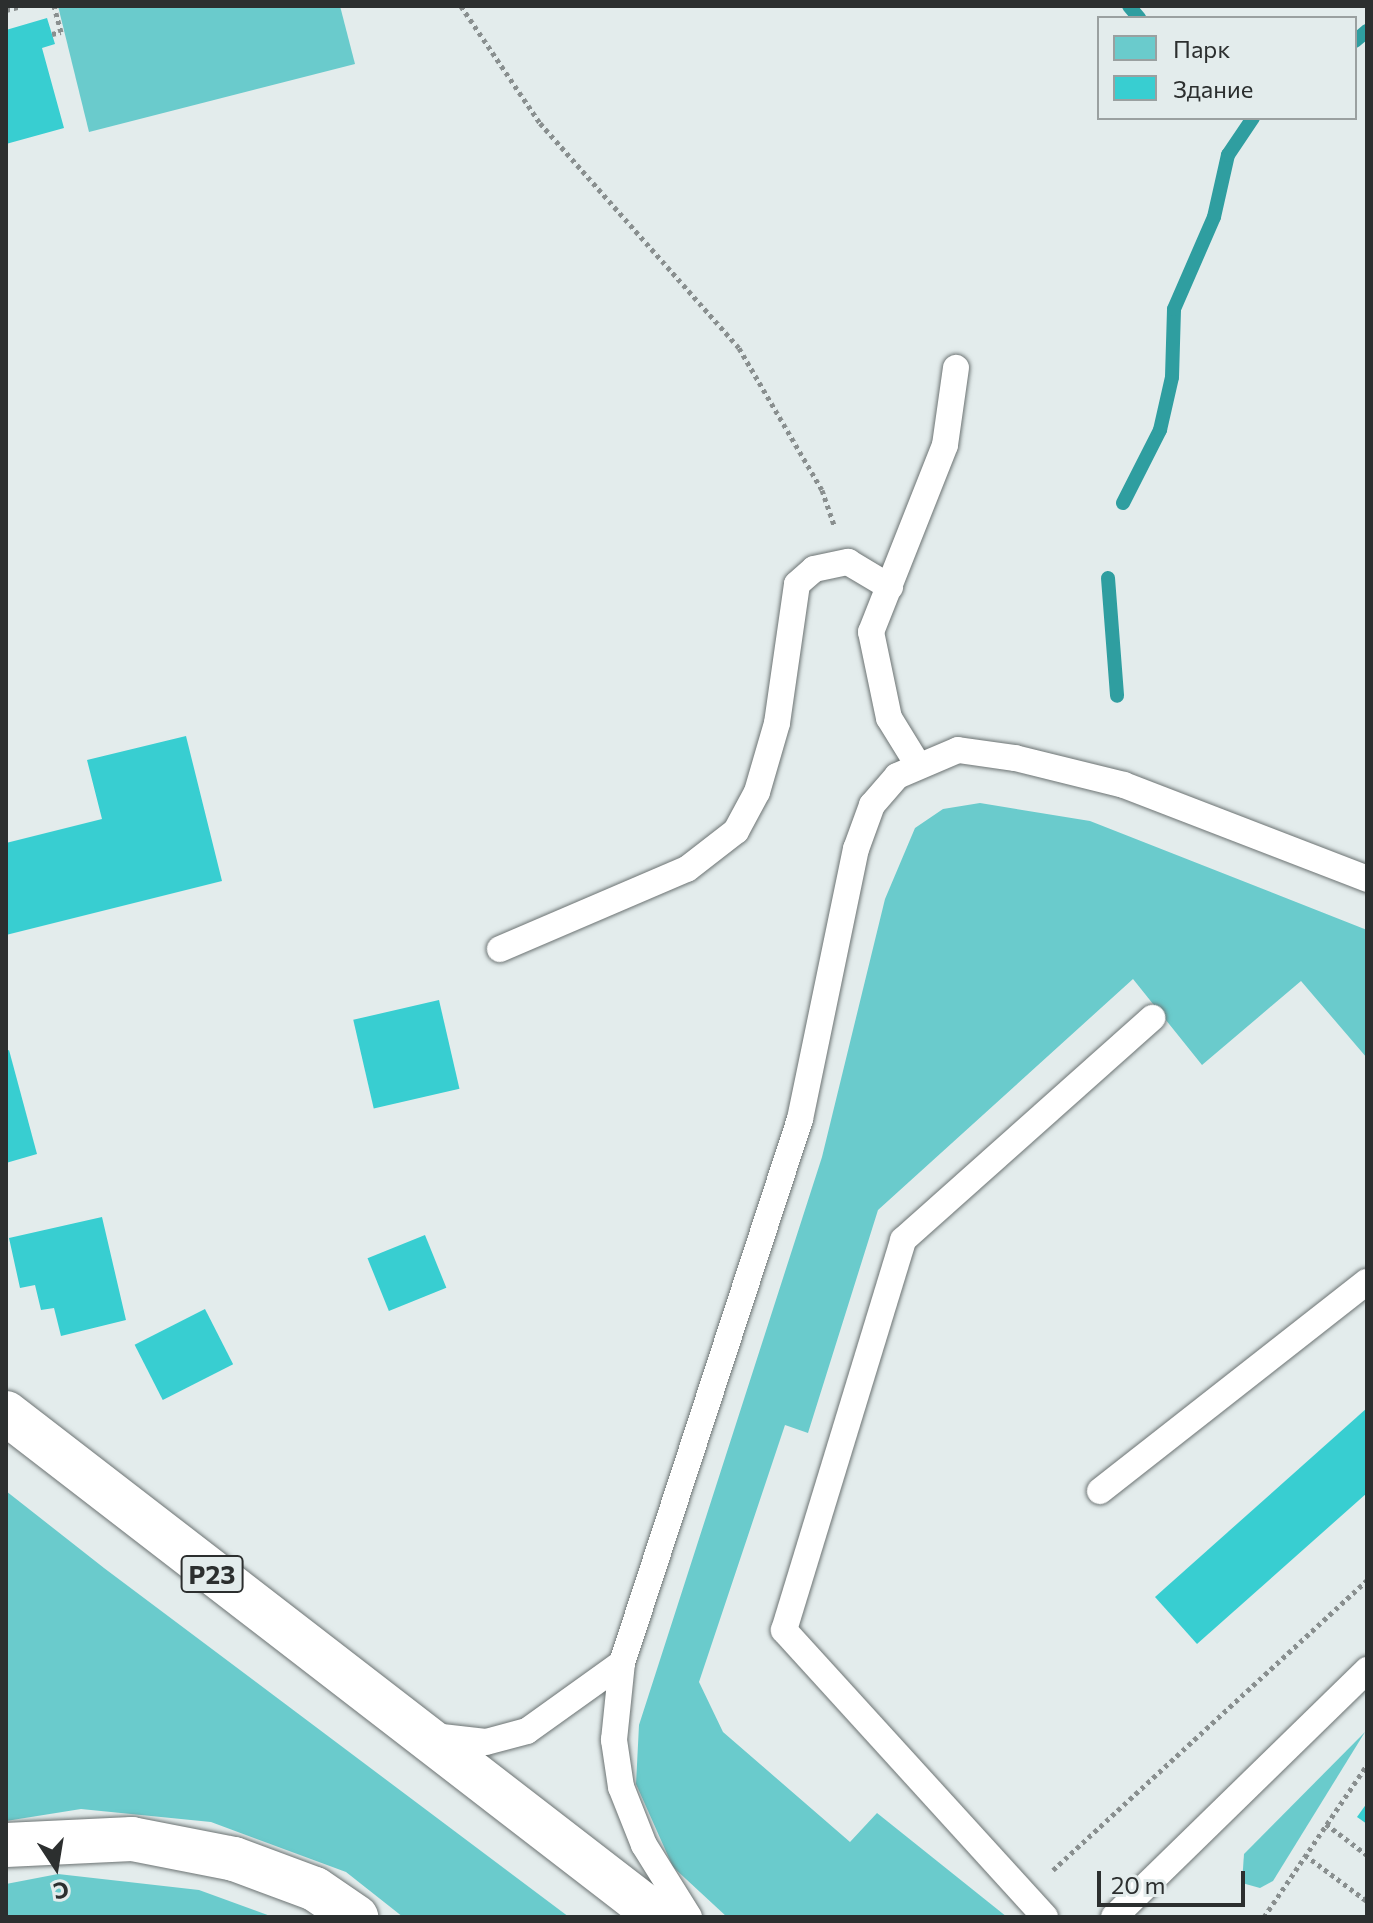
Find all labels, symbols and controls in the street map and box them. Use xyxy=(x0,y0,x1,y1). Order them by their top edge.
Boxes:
legend xyxy=(1097,16,1357,120)
text: Парк xyxy=(1173,34,1230,63)
text: Здание xyxy=(1173,74,1253,103)
road number: Р23 xyxy=(180,1552,244,1596)
north arrow xyxy=(16,1827,96,1907)
scale bar xyxy=(1101,1855,1249,1905)
text: 20 m xyxy=(1111,1870,1165,1899)
text: С xyxy=(51,1876,71,1906)

